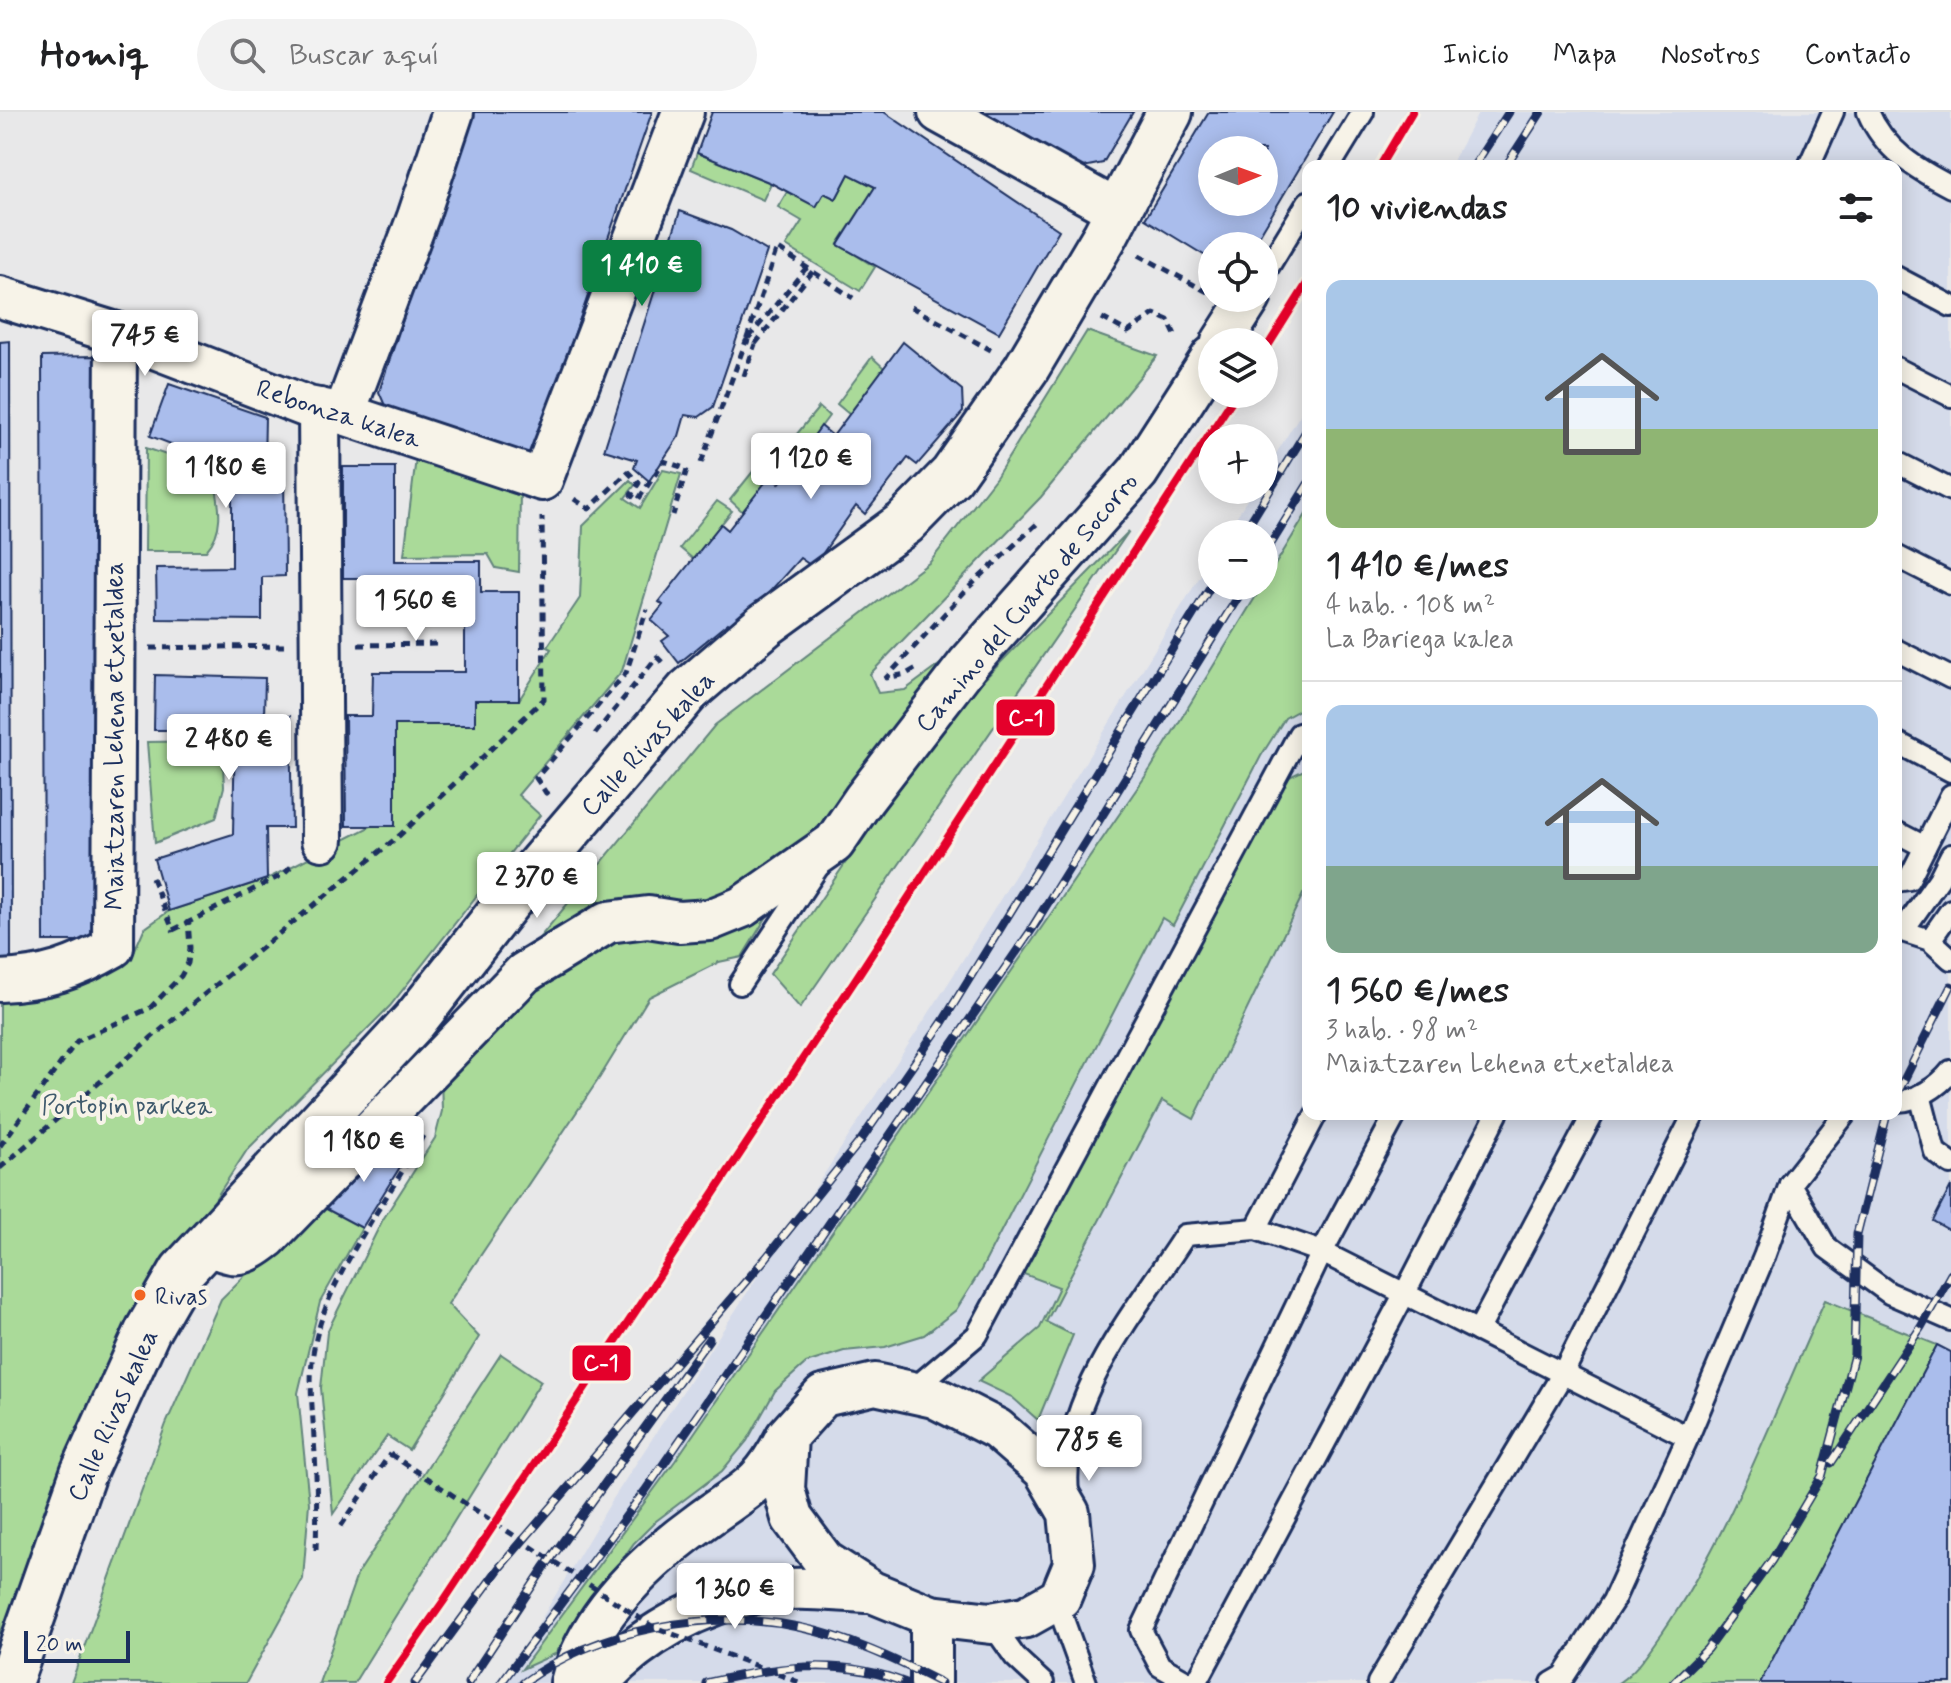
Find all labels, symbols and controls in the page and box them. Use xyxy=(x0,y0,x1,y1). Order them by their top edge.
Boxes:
search box xyxy=(197,19,757,91)
text: Homiq xyxy=(40,31,149,80)
icon: search xyxy=(225,33,269,77)
text: Buscar aquí xyxy=(289,36,440,75)
text: Inicio xyxy=(1442,37,1509,74)
text: Mapa xyxy=(1553,37,1617,74)
text: Nosotros xyxy=(1661,37,1760,74)
text: Contacto xyxy=(1804,37,1911,74)
north arrow xyxy=(1198,136,1278,216)
map controls xyxy=(1198,136,1278,600)
text: 10 viviendas xyxy=(1326,186,1508,231)
icon: filters xyxy=(1834,186,1878,230)
button: locate xyxy=(1198,232,1278,312)
pin: 1 410 € xyxy=(568,240,716,308)
text: 1 410 € xyxy=(600,249,684,283)
pin: 745 € xyxy=(89,310,201,378)
text: 745 € xyxy=(110,319,180,353)
button: layers xyxy=(1198,328,1278,408)
icon: home xyxy=(1530,332,1674,476)
street label: Rebonza kalea xyxy=(252,372,425,458)
button: + xyxy=(1198,424,1278,504)
pin: 1 120 € xyxy=(737,433,885,501)
pin: 1 180 € xyxy=(152,442,300,510)
text: 1 120 € xyxy=(769,442,853,476)
text: 1 180 € xyxy=(185,451,267,485)
street label: Camino del Cuarto de Socorro xyxy=(909,466,1146,740)
button: − xyxy=(1198,520,1278,600)
text: 1 410 €/mes xyxy=(1326,544,1509,589)
street label: Maiatzaren Lehena etxetaldea xyxy=(99,562,133,910)
pin: 1 560 € xyxy=(342,575,490,643)
text: 1 560 € xyxy=(374,584,458,618)
text: 4 hab. · 108 m² xyxy=(1326,589,1495,623)
text: La Bariega kalea xyxy=(1326,623,1514,657)
street label: Calle Rivas kalea xyxy=(574,664,723,825)
line badge: C-1 xyxy=(995,698,1056,737)
text: C-1 xyxy=(1008,705,1044,733)
pin: 2 480 € xyxy=(155,714,303,782)
text: 2 480 € xyxy=(185,723,273,757)
icon: home xyxy=(1530,757,1674,901)
pin: 2 370 € xyxy=(463,852,611,920)
text: 2 370 € xyxy=(495,861,579,895)
text: 1 560 €/mes xyxy=(1326,969,1509,1014)
text: 3 hab. · 98 m² xyxy=(1326,1014,1478,1048)
text: Maiatzaren Lehena etxetaldea xyxy=(1326,1048,1674,1082)
park label: Portopin parkea xyxy=(42,1090,213,1124)
pin: 1 180 € xyxy=(290,1116,438,1184)
text: 1 180 € xyxy=(323,1125,405,1159)
place label: Rivas xyxy=(155,1282,207,1313)
marker: Rivas xyxy=(132,1287,148,1303)
street label: Calle Rivas kalea xyxy=(61,1324,167,1507)
line badge: C-1 xyxy=(571,1344,632,1382)
text: C-1 xyxy=(583,1350,619,1378)
pin: 785 € xyxy=(1033,1415,1145,1483)
text: 785 € xyxy=(1055,1424,1123,1458)
pin: 1 360 € xyxy=(661,1563,809,1631)
text: 1 360 € xyxy=(695,1572,775,1606)
scale bar xyxy=(24,1627,130,1663)
text: 20 m xyxy=(36,1631,83,1659)

